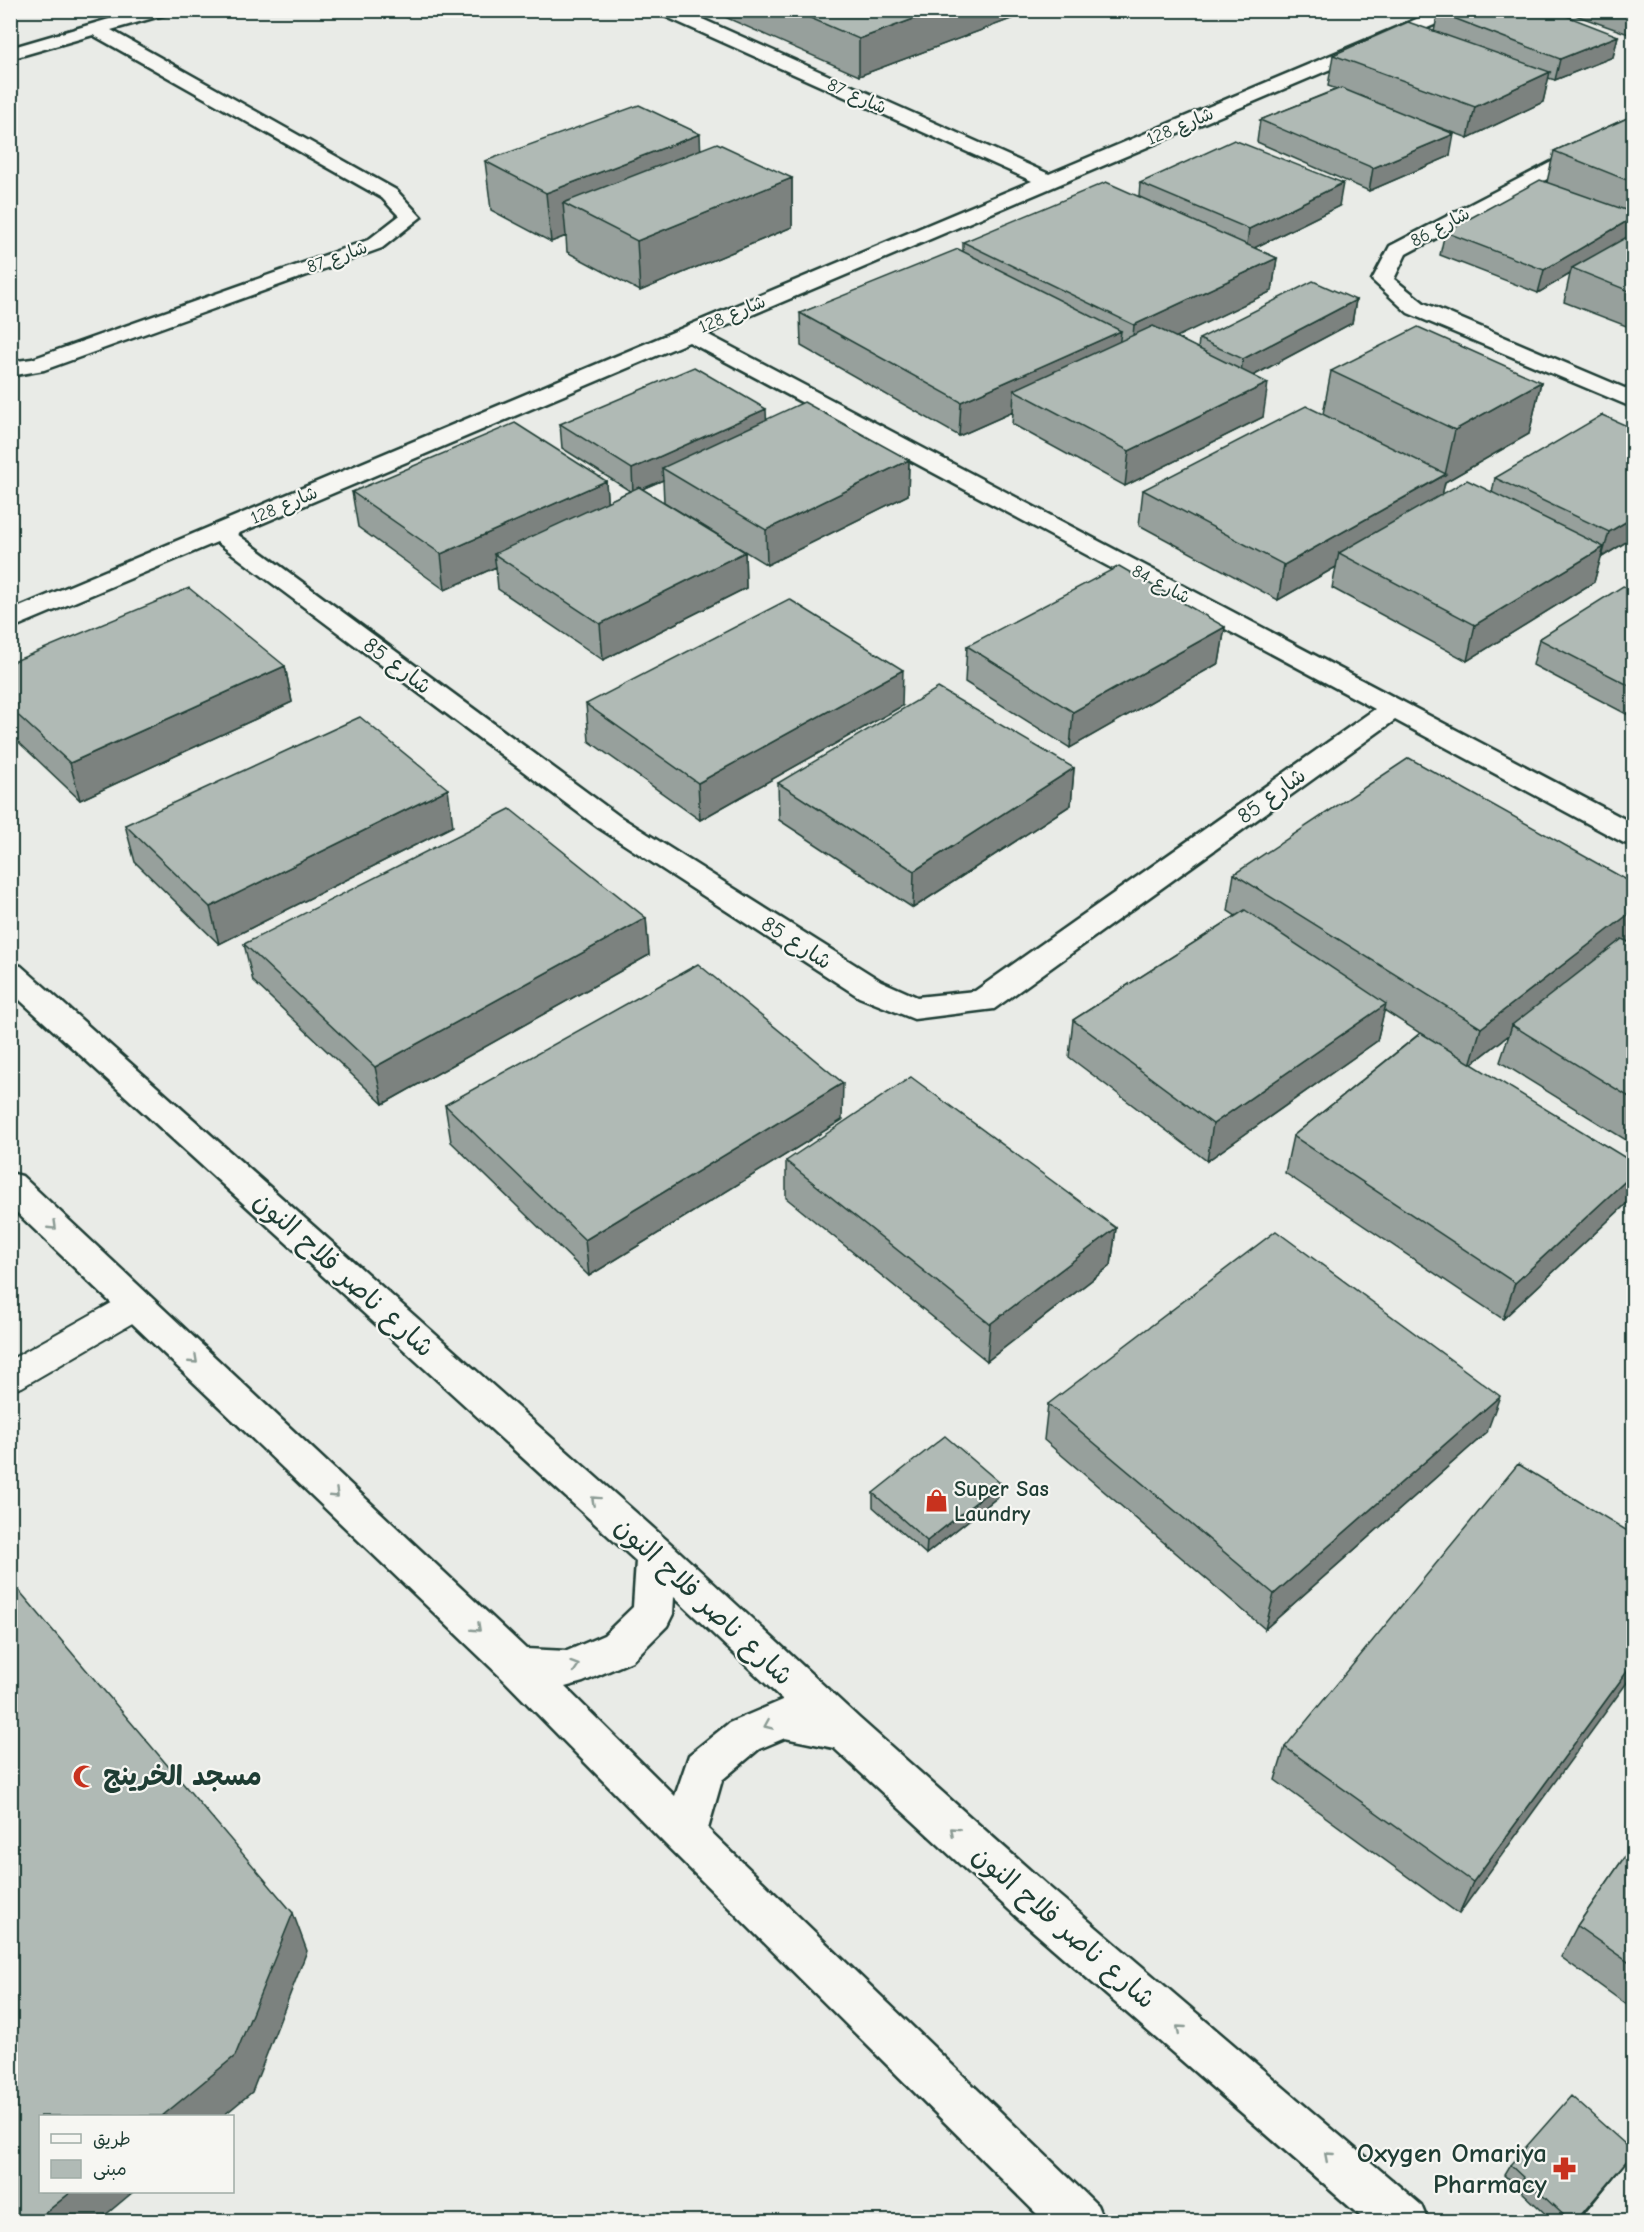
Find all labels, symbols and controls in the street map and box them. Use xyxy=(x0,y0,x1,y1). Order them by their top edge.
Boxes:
street label: شارع 87 xyxy=(823,74,890,120)
street label: شارع 128 xyxy=(1144,103,1217,151)
street label: شارع 86 xyxy=(1407,203,1474,253)
street label: شارع 87 xyxy=(304,237,371,279)
street label: شارع 128 xyxy=(696,291,769,339)
street label: شارع 128 xyxy=(248,482,321,530)
street label: شارع 84 xyxy=(1128,560,1193,609)
street label: شارع 85 xyxy=(357,632,436,701)
street label: شارع 85 xyxy=(1232,762,1312,831)
street label: شارع 85 xyxy=(755,911,836,977)
street label: شارع ناصر فلاح النون xyxy=(245,1185,440,1366)
one-way arrow xyxy=(45,1218,56,1229)
one-way arrow xyxy=(187,1353,197,1364)
place label: Super Sas Laundry xyxy=(954,1476,1049,1527)
one-way arrow xyxy=(328,1487,339,1498)
shop icon: Super Sas Laundry xyxy=(923,1488,949,1514)
one-way arrow xyxy=(591,1496,602,1507)
street label: شارع ناصر فلاح النون xyxy=(606,1511,799,1694)
one-way arrow xyxy=(470,1621,481,1632)
one-way arrow xyxy=(569,1660,579,1673)
one-way arrow xyxy=(763,1718,774,1730)
place label: مسجد الخرينج xyxy=(103,1761,262,1793)
mosque icon: مسجد الخرينج xyxy=(72,1763,98,1789)
one-way arrow xyxy=(951,1827,961,1838)
street label: شارع ناصر فلاح النون xyxy=(964,1839,1161,2018)
one-way arrow xyxy=(1176,2025,1187,2036)
legend xyxy=(39,2115,234,2193)
text: طريق xyxy=(93,2129,131,2150)
place label: Oxygen Omariya Pharmacy xyxy=(1357,2138,1548,2200)
one-way arrow xyxy=(1324,2152,1335,2163)
pharmacy icon: Oxygen Omariya Pharmacy xyxy=(1552,2156,1578,2182)
text: مبنى xyxy=(93,2159,127,2180)

